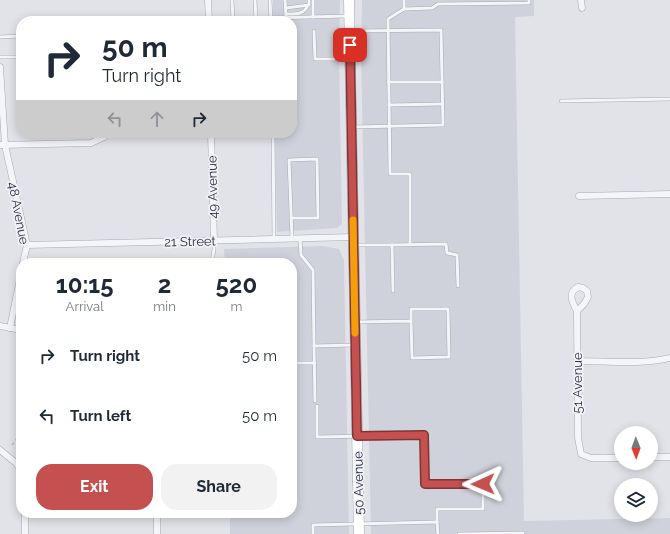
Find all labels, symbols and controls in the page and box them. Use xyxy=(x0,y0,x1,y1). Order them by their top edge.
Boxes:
pin xyxy=(333,28,367,62)
text: 50 m xyxy=(102,31,168,64)
icon: right xyxy=(36,32,88,84)
icon: arrive xyxy=(339,34,361,56)
text: Turn right xyxy=(102,65,181,86)
icon: left xyxy=(104,108,126,130)
icon: ahead xyxy=(146,108,168,130)
icon: right xyxy=(188,108,210,130)
street label: 49 Avenue xyxy=(204,155,221,219)
street label: 48 Avenue xyxy=(5,181,32,246)
street label: 21 Street xyxy=(164,234,217,249)
text: 10:15 xyxy=(56,270,114,299)
text: 2 xyxy=(158,270,171,299)
text: 520 xyxy=(216,270,257,299)
text: Arrival xyxy=(66,299,104,314)
text: min xyxy=(153,299,176,314)
text: m xyxy=(230,299,242,314)
icon: right xyxy=(36,345,58,367)
text: Turn right xyxy=(70,347,140,365)
text: 50 m xyxy=(242,347,277,365)
street label: 51 Avenue xyxy=(570,352,585,414)
icon: left xyxy=(36,405,58,427)
text: Turn left xyxy=(70,407,131,425)
text: 50 m xyxy=(242,407,277,425)
north arrow xyxy=(614,426,658,470)
map controls xyxy=(614,426,658,522)
street label: 50 Avenue xyxy=(350,451,367,515)
position arrow xyxy=(462,463,504,505)
button: Exit xyxy=(36,464,153,510)
button: Share xyxy=(161,464,277,510)
button: layers xyxy=(614,478,658,522)

